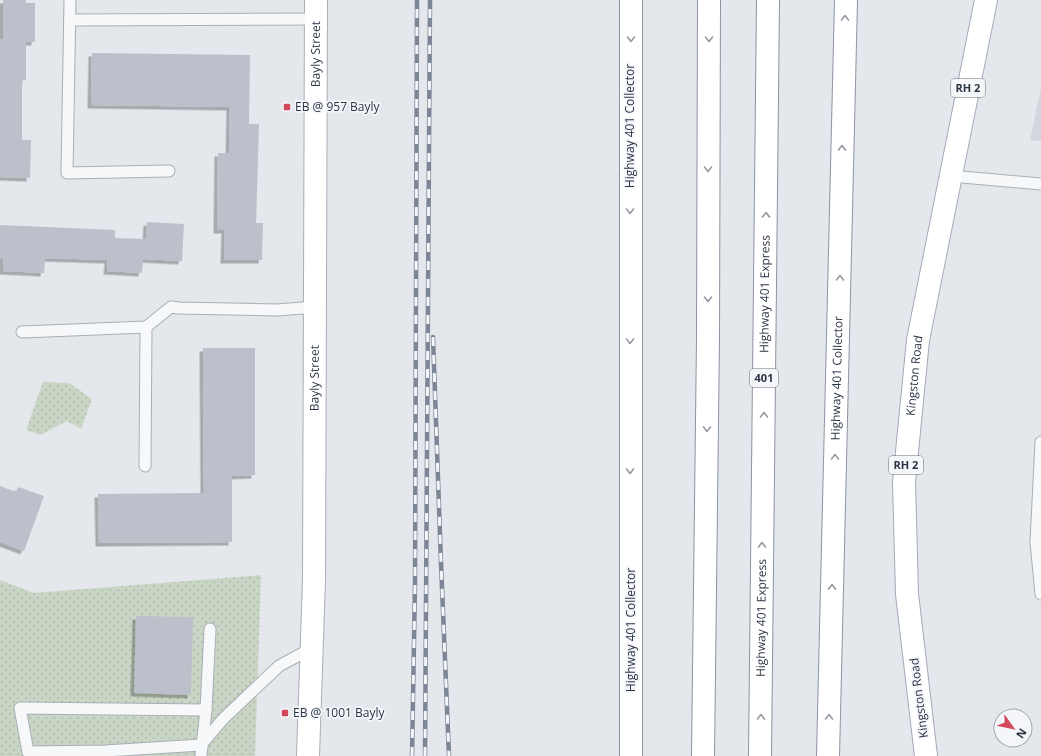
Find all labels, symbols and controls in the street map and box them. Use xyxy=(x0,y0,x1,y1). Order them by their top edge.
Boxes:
one-way arrow xyxy=(841,15,849,21)
street label: Bayly Street xyxy=(307,21,324,87)
one-way arrow xyxy=(627,36,635,42)
one-way arrow xyxy=(705,36,713,42)
street label: Highway 401 Collector xyxy=(621,64,638,188)
road number: RH 2 xyxy=(951,79,985,97)
place label: EB @ 957 Bayly xyxy=(295,98,381,115)
marker: EB @ 957 Bayly xyxy=(282,102,292,112)
one-way arrow xyxy=(838,145,847,151)
one-way arrow xyxy=(704,166,712,172)
one-way arrow xyxy=(626,208,634,214)
one-way arrow xyxy=(762,212,770,218)
street label: Highway 401 Express xyxy=(755,235,774,353)
one-way arrow xyxy=(836,275,844,281)
one-way arrow xyxy=(704,296,712,302)
street label: Highway 401 Collector xyxy=(827,316,846,440)
street label: Kingston Road xyxy=(902,334,927,417)
one-way arrow xyxy=(626,338,634,344)
street label: Bayly Street xyxy=(306,345,323,411)
road number: 401 xyxy=(750,369,778,387)
one-way arrow xyxy=(760,412,768,418)
one-way arrow xyxy=(702,426,711,432)
one-way arrow xyxy=(831,454,839,460)
road number: RH 2 xyxy=(889,456,923,474)
one-way arrow xyxy=(626,468,634,474)
one-way arrow xyxy=(758,542,767,548)
street label: Highway 401 Express xyxy=(752,559,770,677)
street label: Highway 401 Collector xyxy=(622,568,639,692)
one-way arrow xyxy=(828,584,836,590)
street label: Kingston Road xyxy=(905,657,932,739)
place label: EB @ 1001 Bayly xyxy=(293,704,385,721)
marker: EB @ 1001 Bayly xyxy=(280,708,290,718)
north arrow xyxy=(993,708,1033,748)
one-way arrow xyxy=(757,714,765,720)
one-way arrow xyxy=(824,714,833,720)
text: N xyxy=(1013,726,1031,742)

